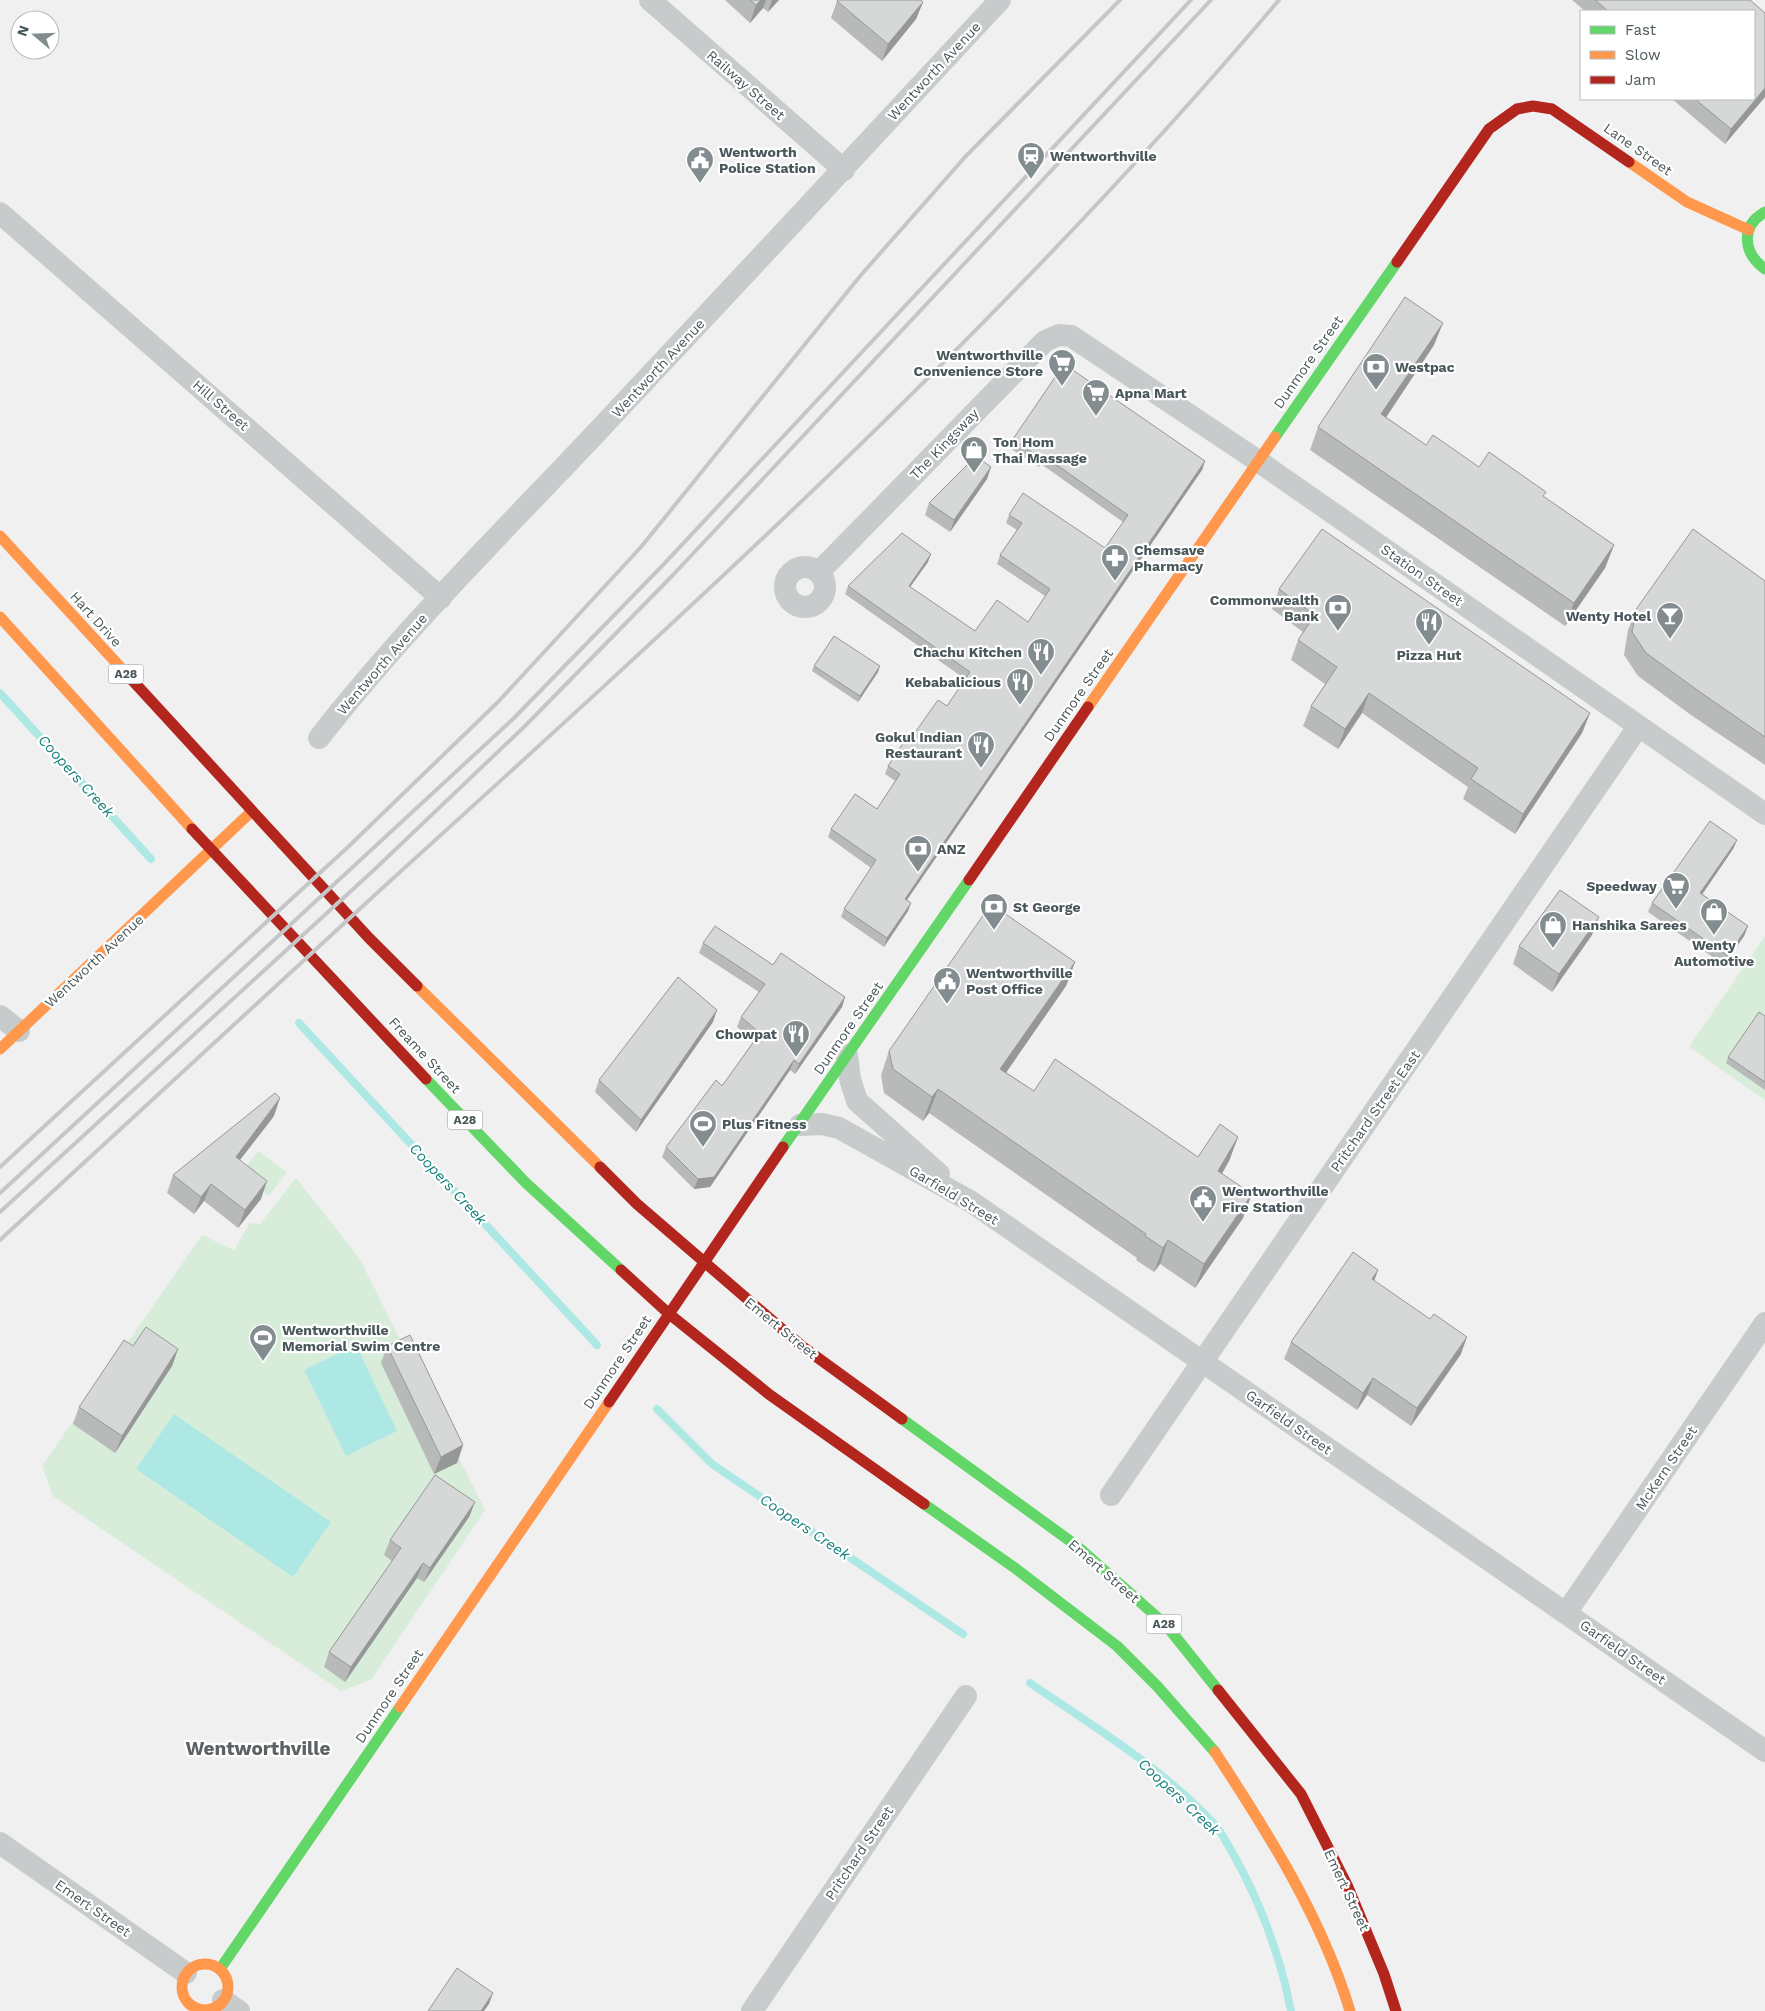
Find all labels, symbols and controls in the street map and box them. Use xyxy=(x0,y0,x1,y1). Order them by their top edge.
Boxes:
north arrow xyxy=(10,10,60,60)
legend xyxy=(1580,10,1755,100)
street label: Wentworth Avenue xyxy=(884,18,984,124)
text: Fast xyxy=(1625,21,1657,39)
text: N xyxy=(13,23,32,38)
text: Slow xyxy=(1625,46,1661,64)
street label: Railway Street xyxy=(704,47,788,123)
text: Jam xyxy=(1625,71,1656,89)
street label: Lane Street xyxy=(1601,120,1675,179)
station icon: Wentworthville xyxy=(1016,141,1046,180)
place label: Wentworth Police Station xyxy=(719,144,816,176)
public building icon: Wentworth Police Station xyxy=(685,145,715,184)
place label: Wentworthville xyxy=(1050,148,1157,164)
street label: Dunmore Street xyxy=(1270,312,1346,411)
street label: Wentworth Avenue xyxy=(608,315,708,421)
place label: Wentworthville Convenience Store xyxy=(914,347,1043,379)
supermarket icon: Wentworthville Convenience Store xyxy=(1047,348,1077,387)
bank icon: Westpac xyxy=(1361,352,1391,391)
place label: Westpac xyxy=(1395,359,1455,375)
street label: Hill Street xyxy=(190,376,252,434)
supermarket icon: Apna Mart xyxy=(1081,378,1111,417)
place label: Apna Mart xyxy=(1115,385,1187,401)
street label: The Kingsway xyxy=(906,405,982,483)
place label: Ton Hom Thai Massage xyxy=(993,434,1087,466)
shop icon: Ton Hom Thai Massage xyxy=(959,435,989,474)
street label: Station Street xyxy=(1378,541,1466,609)
place label: Chemsave Pharmacy xyxy=(1134,542,1205,574)
pharmacy icon: Chemsave Pharmacy xyxy=(1100,543,1130,582)
street label: Hart Drive xyxy=(67,588,125,650)
place label: Commonwealth Bank xyxy=(1210,592,1319,624)
bank icon: Commonwealth Bank xyxy=(1323,593,1353,632)
bar icon: Wenty Hotel xyxy=(1655,601,1685,640)
restaurant icon: Pizza Hut xyxy=(1414,607,1444,646)
place label: Wenty Hotel xyxy=(1566,608,1651,624)
street label: Wentworth Avenue xyxy=(334,610,430,718)
restaurant icon: Chachu Kitchen xyxy=(1026,637,1056,676)
place label: Chachu Kitchen xyxy=(913,644,1022,660)
street label: Dunmore Street xyxy=(1040,645,1116,744)
place label: Pizza Hut xyxy=(1397,647,1461,663)
road number: A28 xyxy=(108,664,144,684)
restaurant icon: Kebabalicious xyxy=(1005,667,1035,706)
place label: Kebabalicious xyxy=(905,674,1002,690)
place label: Gokul Indian Restaurant xyxy=(875,729,962,761)
restaurant icon: Gokul Indian Restaurant xyxy=(966,730,996,769)
water label: Coopers Creek xyxy=(34,731,118,822)
bank icon: ANZ xyxy=(903,834,933,873)
place label: ANZ xyxy=(937,841,966,857)
supermarket icon: Speedway xyxy=(1661,871,1691,910)
place label: Speedway xyxy=(1586,878,1657,894)
bank icon: St George xyxy=(979,892,1009,931)
shop icon: Wenty Automotive xyxy=(1699,897,1729,936)
place label: St George xyxy=(1013,899,1081,915)
shop icon: Hanshika Sarees xyxy=(1538,910,1568,949)
street label: Wentworth Avenue xyxy=(41,911,147,1011)
place label: Hanshika Sarees xyxy=(1572,917,1687,933)
place label: Wenty Automotive xyxy=(1674,937,1754,969)
place label: Wentworthville Post Office xyxy=(966,965,1073,997)
public building icon: Wentworthville Post Office xyxy=(932,966,962,1005)
street label: Dunmore Street xyxy=(810,978,886,1077)
street label: Freame Street xyxy=(386,1014,464,1096)
restaurant icon: Chowpat xyxy=(781,1019,811,1058)
place label: Chowpat xyxy=(715,1026,777,1042)
street label: Pritchard Street East xyxy=(1327,1047,1423,1175)
sports icon: Plus Fitness xyxy=(688,1109,718,1148)
road number: A28 xyxy=(448,1110,482,1130)
place label: Plus Fitness xyxy=(722,1116,807,1132)
water label: Coopers Creek xyxy=(406,1140,491,1229)
street label: Garfield Street xyxy=(907,1162,1002,1228)
place label: Wentworthville Fire Station xyxy=(1222,1183,1329,1215)
public building icon: Wentworthville Fire Station xyxy=(1188,1184,1218,1223)
street label: Emert Street xyxy=(742,1294,820,1362)
street label: Dunmore Street xyxy=(580,1312,654,1412)
place label: Wentworthville Memorial Swim Centre xyxy=(282,1322,440,1354)
sports icon: Wentworthville Memorial Swim Centre xyxy=(248,1323,278,1362)
street label: Garfield Street xyxy=(1243,1386,1335,1458)
street label: McKern Street xyxy=(1632,1423,1700,1513)
water label: Coopers Creek xyxy=(756,1490,854,1564)
street label: Emert Street xyxy=(1065,1536,1143,1606)
road number: A28 xyxy=(1146,1615,1182,1634)
street label: Garfield Street xyxy=(1577,1616,1669,1688)
street label: Dunmore Street xyxy=(352,1646,426,1746)
district label: Wentworthville xyxy=(186,1737,330,1760)
water label: Coopers Creek xyxy=(1135,1755,1224,1840)
street label: Pritchard Street xyxy=(822,1803,896,1903)
street label: Emert Street xyxy=(1321,1847,1373,1934)
street label: Emert Street xyxy=(52,1876,134,1940)

